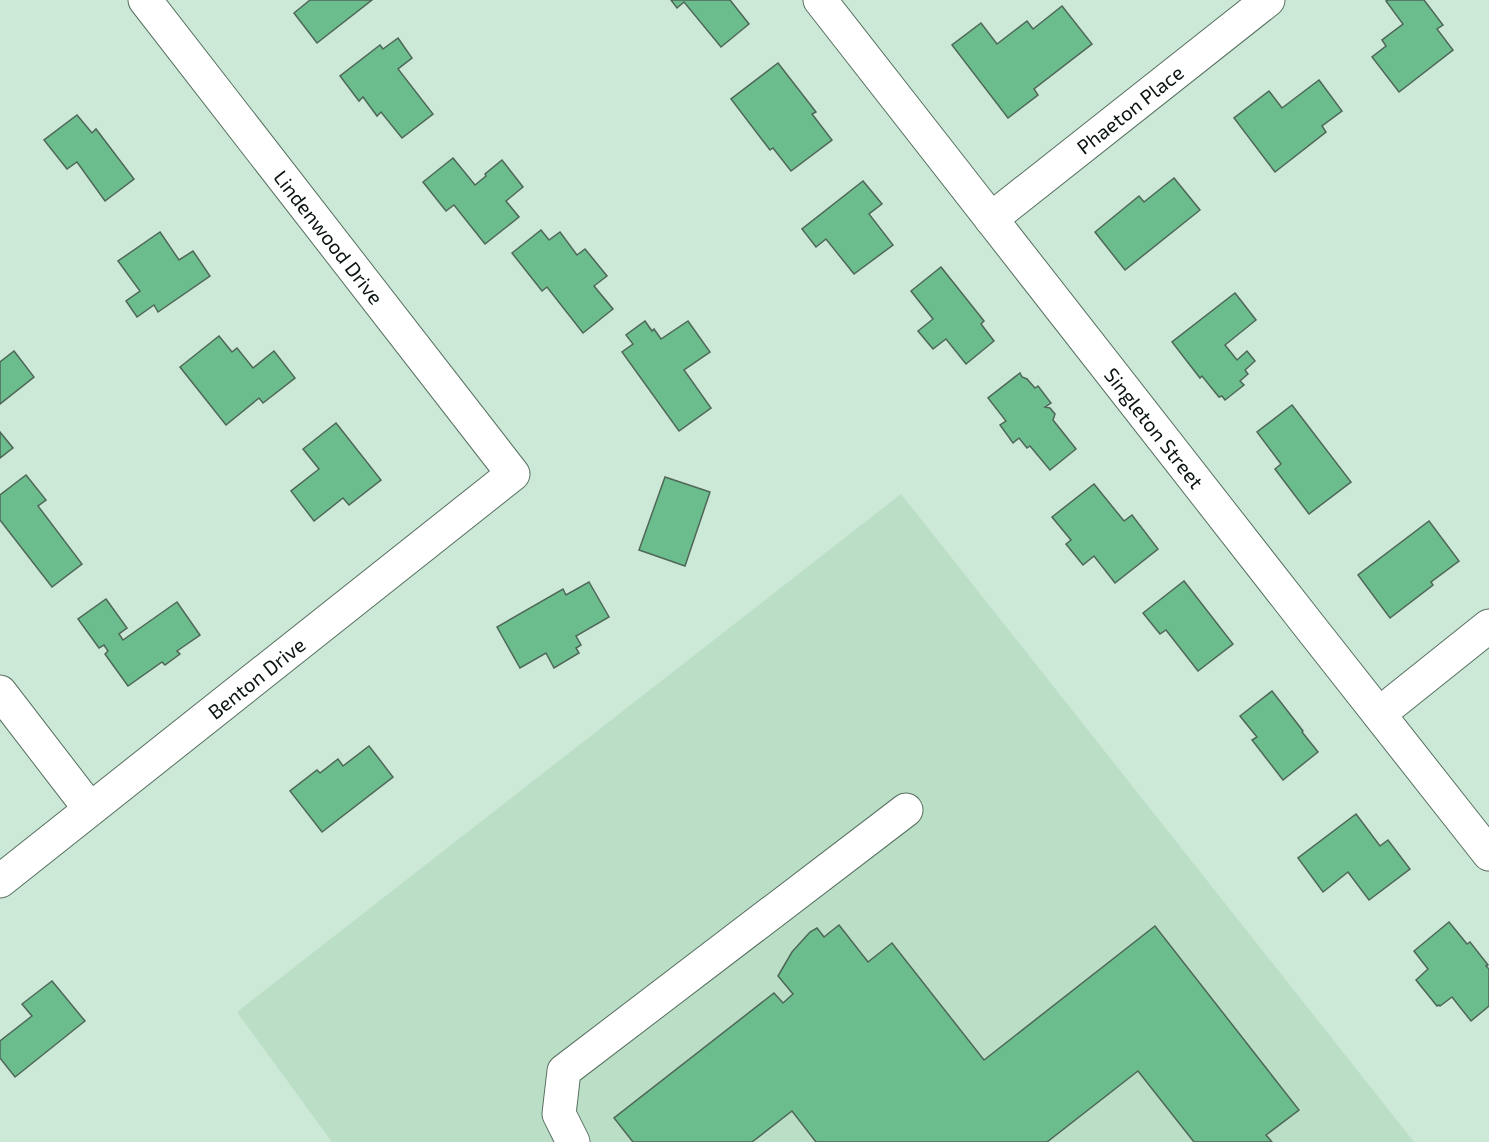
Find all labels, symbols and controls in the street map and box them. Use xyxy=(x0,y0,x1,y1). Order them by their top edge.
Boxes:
street label: Phaeton Place xyxy=(1072,60,1188,159)
street label: Lindenwood Drive xyxy=(269,165,389,309)
street label: Singleton Street xyxy=(1100,363,1209,493)
street label: Benton Drive xyxy=(203,632,310,724)

